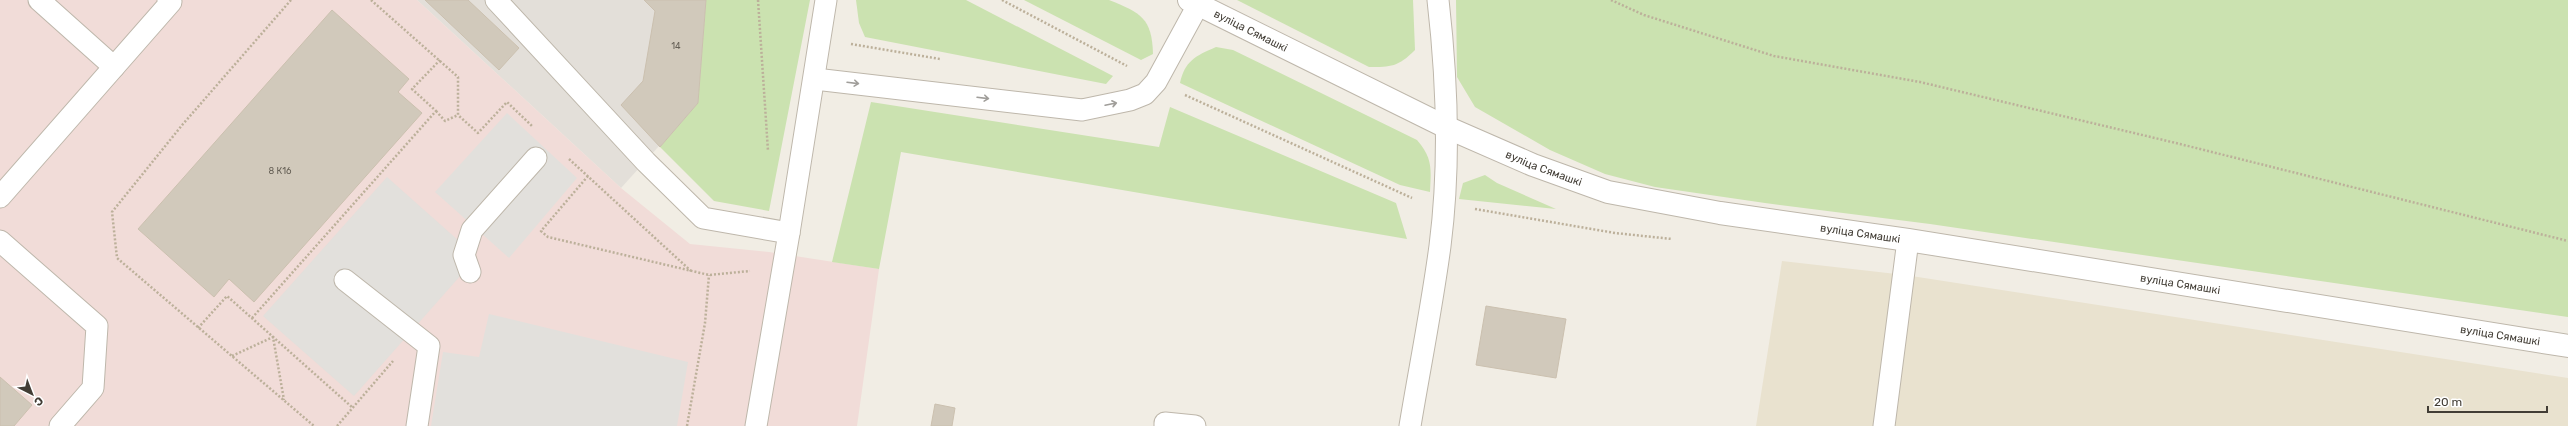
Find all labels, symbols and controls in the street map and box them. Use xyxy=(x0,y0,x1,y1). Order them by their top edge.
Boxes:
street label: вуліца Сямашкі xyxy=(1212,7,1290,55)
house number: 14 xyxy=(671,41,681,51)
one-way arrow xyxy=(846,79,859,87)
one-way arrow xyxy=(976,95,989,102)
one-way arrow xyxy=(1104,100,1117,108)
street label: вуліца Сямашкі xyxy=(1504,148,1584,189)
house number: 8 К16 xyxy=(269,166,292,176)
street label: вуліца Сямашкі xyxy=(1819,221,1901,246)
street label: вуліца Сямашкі xyxy=(2139,271,2221,297)
street label: вуліца Сямашкі xyxy=(2459,323,2541,348)
north arrow xyxy=(12,374,52,414)
scale bar xyxy=(2428,388,2547,414)
text: С xyxy=(31,394,46,409)
text: 20 m xyxy=(2434,395,2462,409)

